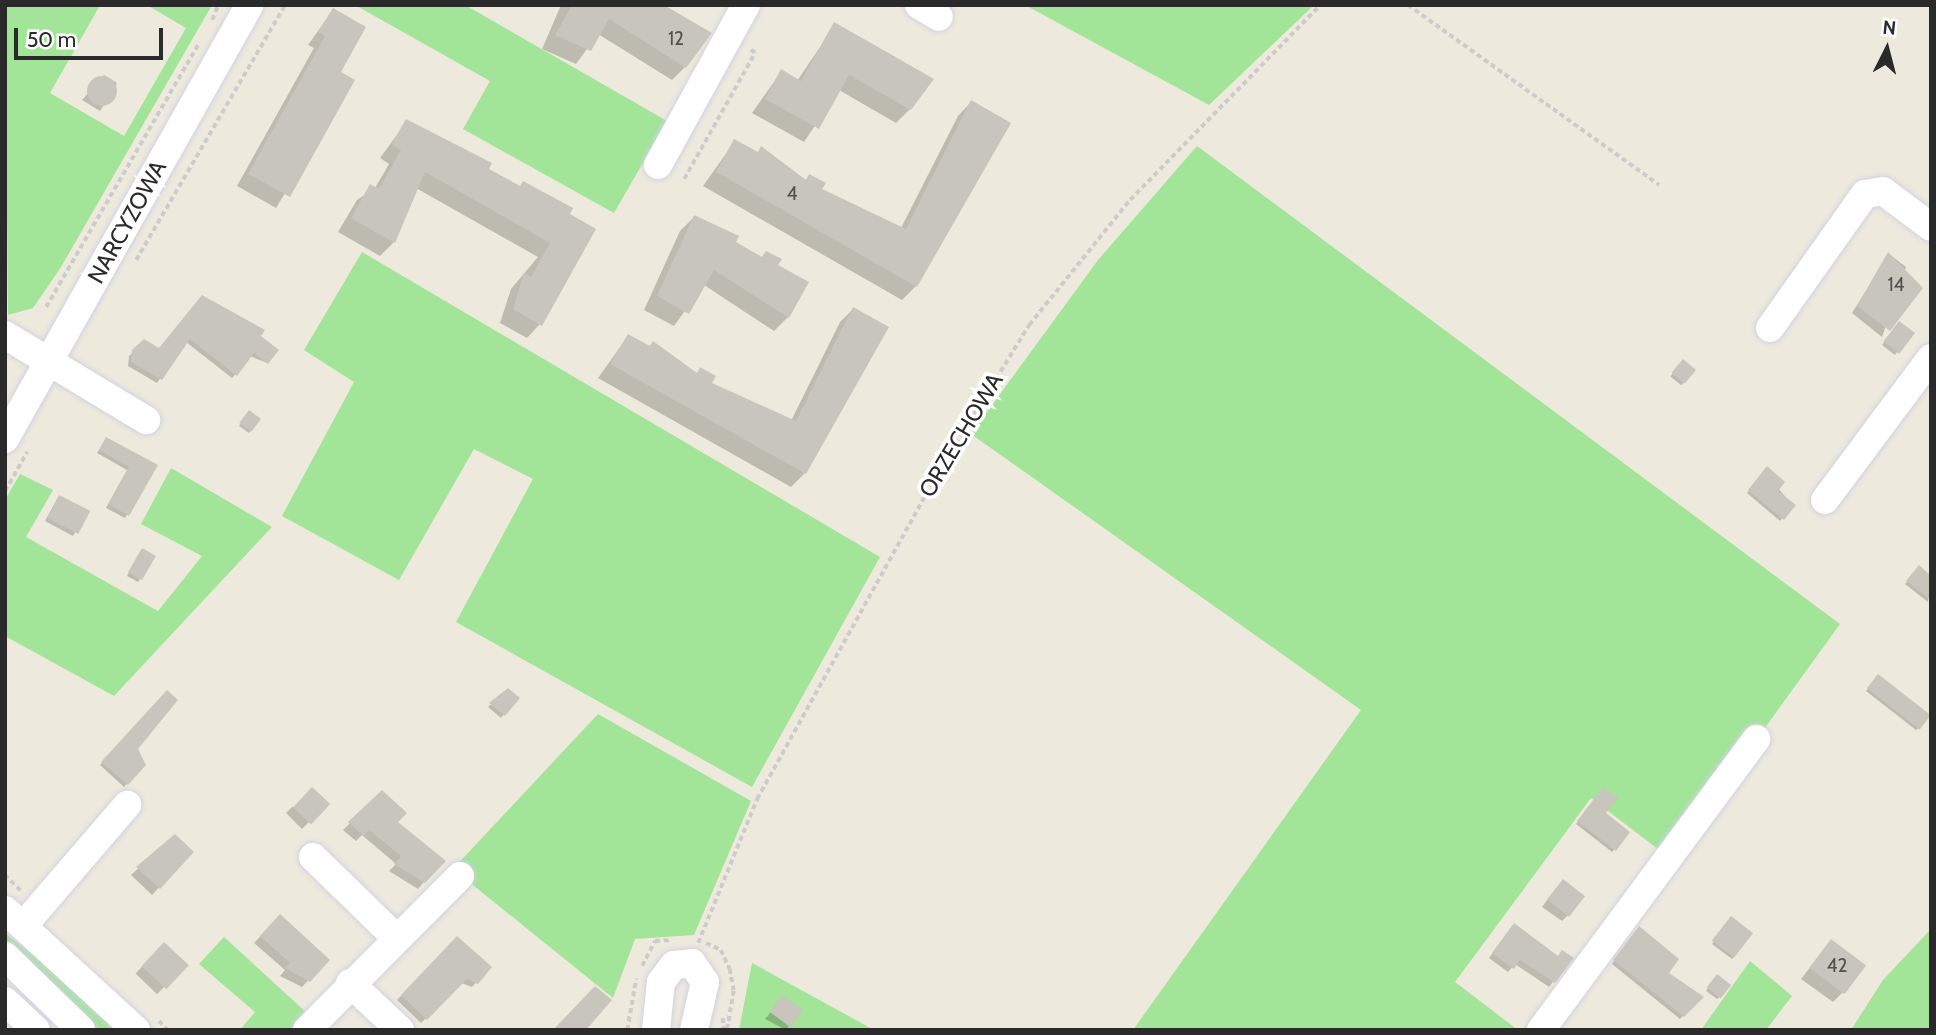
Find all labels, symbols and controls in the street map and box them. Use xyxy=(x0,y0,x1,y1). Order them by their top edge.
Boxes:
scale bar xyxy=(18,14,166,58)
north arrow xyxy=(1852,14,1922,84)
text: N xyxy=(1881,15,1897,40)
text: 50 m xyxy=(27,27,76,52)
house number: 12 xyxy=(668,28,684,50)
street label: NARCYZOWA xyxy=(82,156,172,288)
house number: 4 xyxy=(787,183,797,205)
house number: 14 xyxy=(1887,274,1905,296)
street label: ORZECHOWA xyxy=(913,368,1009,502)
house number: 42 xyxy=(1827,955,1847,977)

